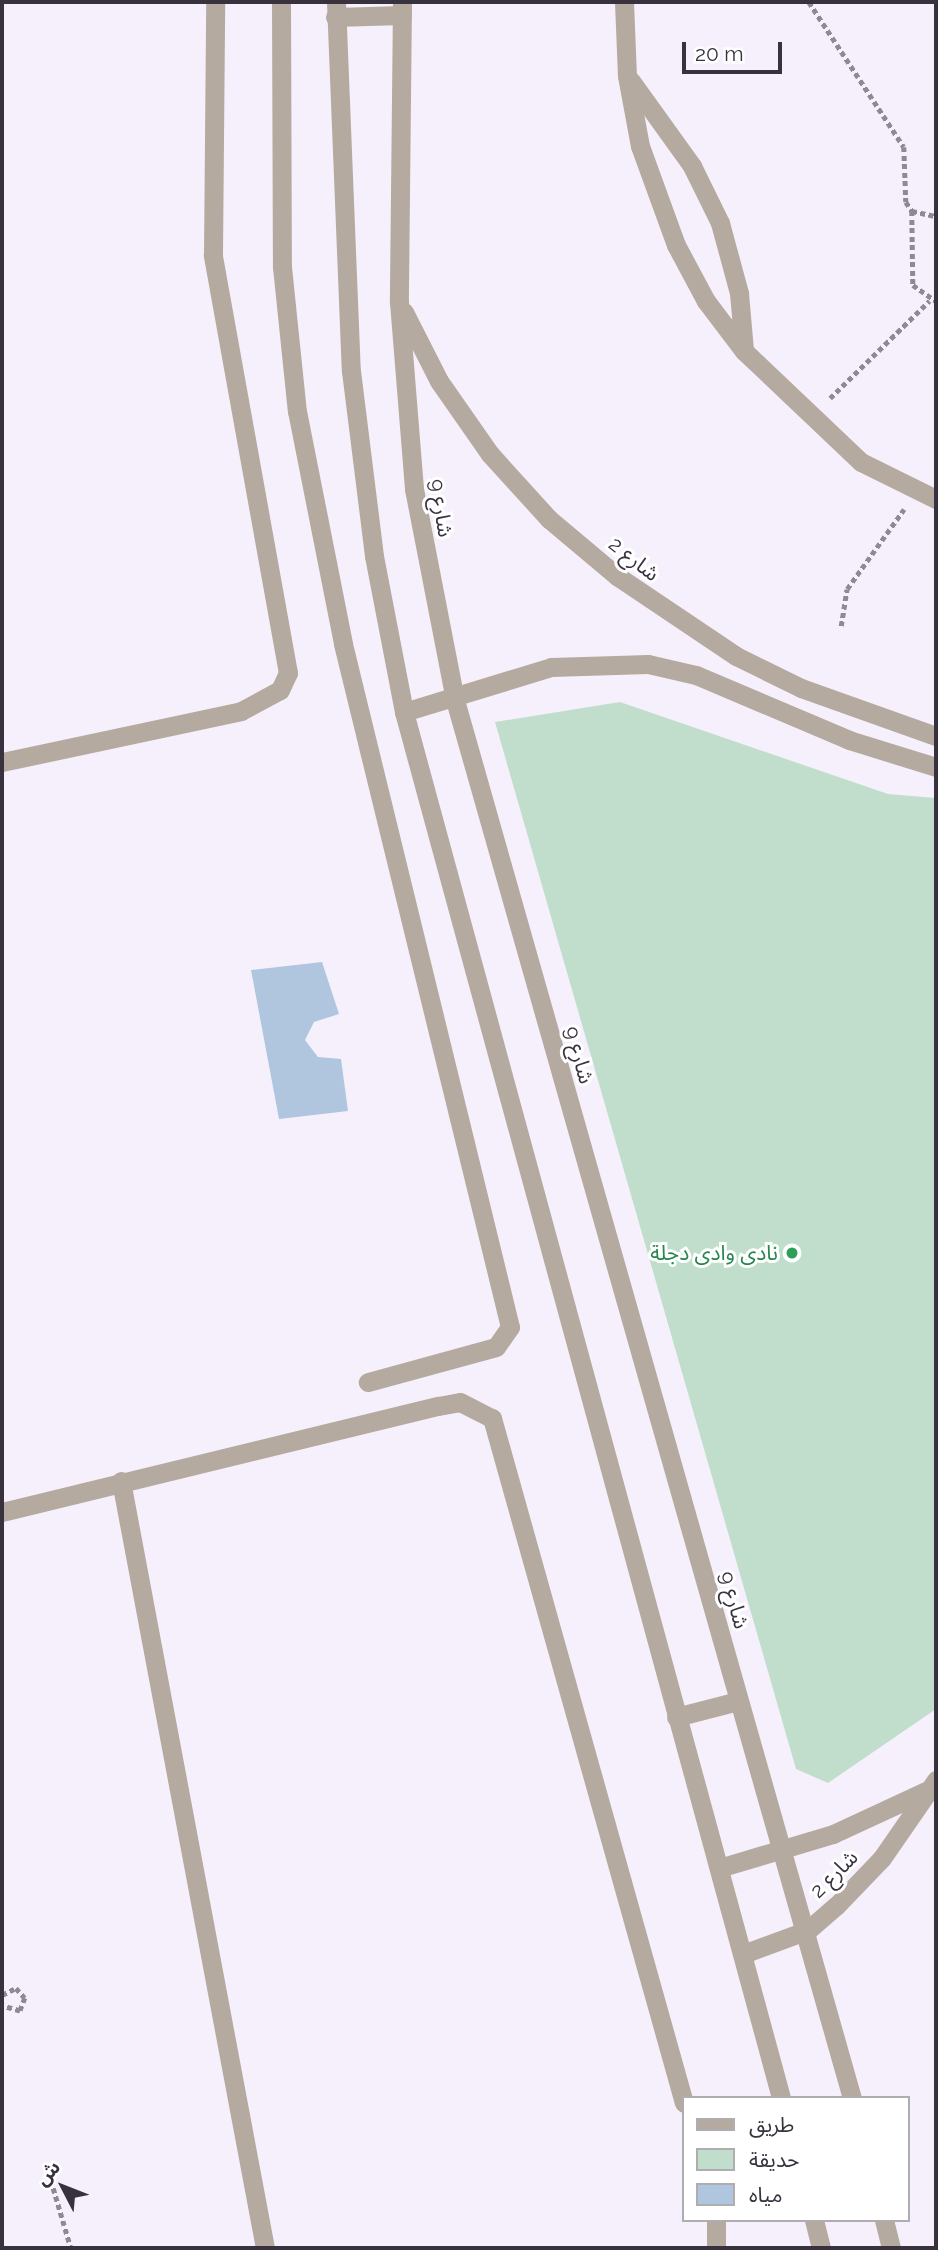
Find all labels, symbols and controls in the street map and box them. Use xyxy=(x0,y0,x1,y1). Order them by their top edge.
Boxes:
scale bar xyxy=(686,28,786,72)
text: 20 m xyxy=(695,41,743,66)
street label: شارع 9 xyxy=(424,477,458,539)
street label: شارع 2 xyxy=(604,531,664,587)
street label: شارع 9 xyxy=(559,1023,599,1087)
place label: نادى وادى دجلة xyxy=(650,1240,778,1266)
marker: نادى وادى دجلة xyxy=(784,1245,800,1261)
street label: شارع 9 xyxy=(714,1568,754,1632)
street label: شارع 2 xyxy=(805,1845,863,1903)
legend xyxy=(682,2096,910,2222)
text: طريق xyxy=(749,2112,794,2137)
text: حديقة xyxy=(749,2147,799,2172)
north arrow xyxy=(28,2152,98,2222)
text: ش xyxy=(31,2156,64,2190)
text: مياه xyxy=(749,2182,782,2207)

